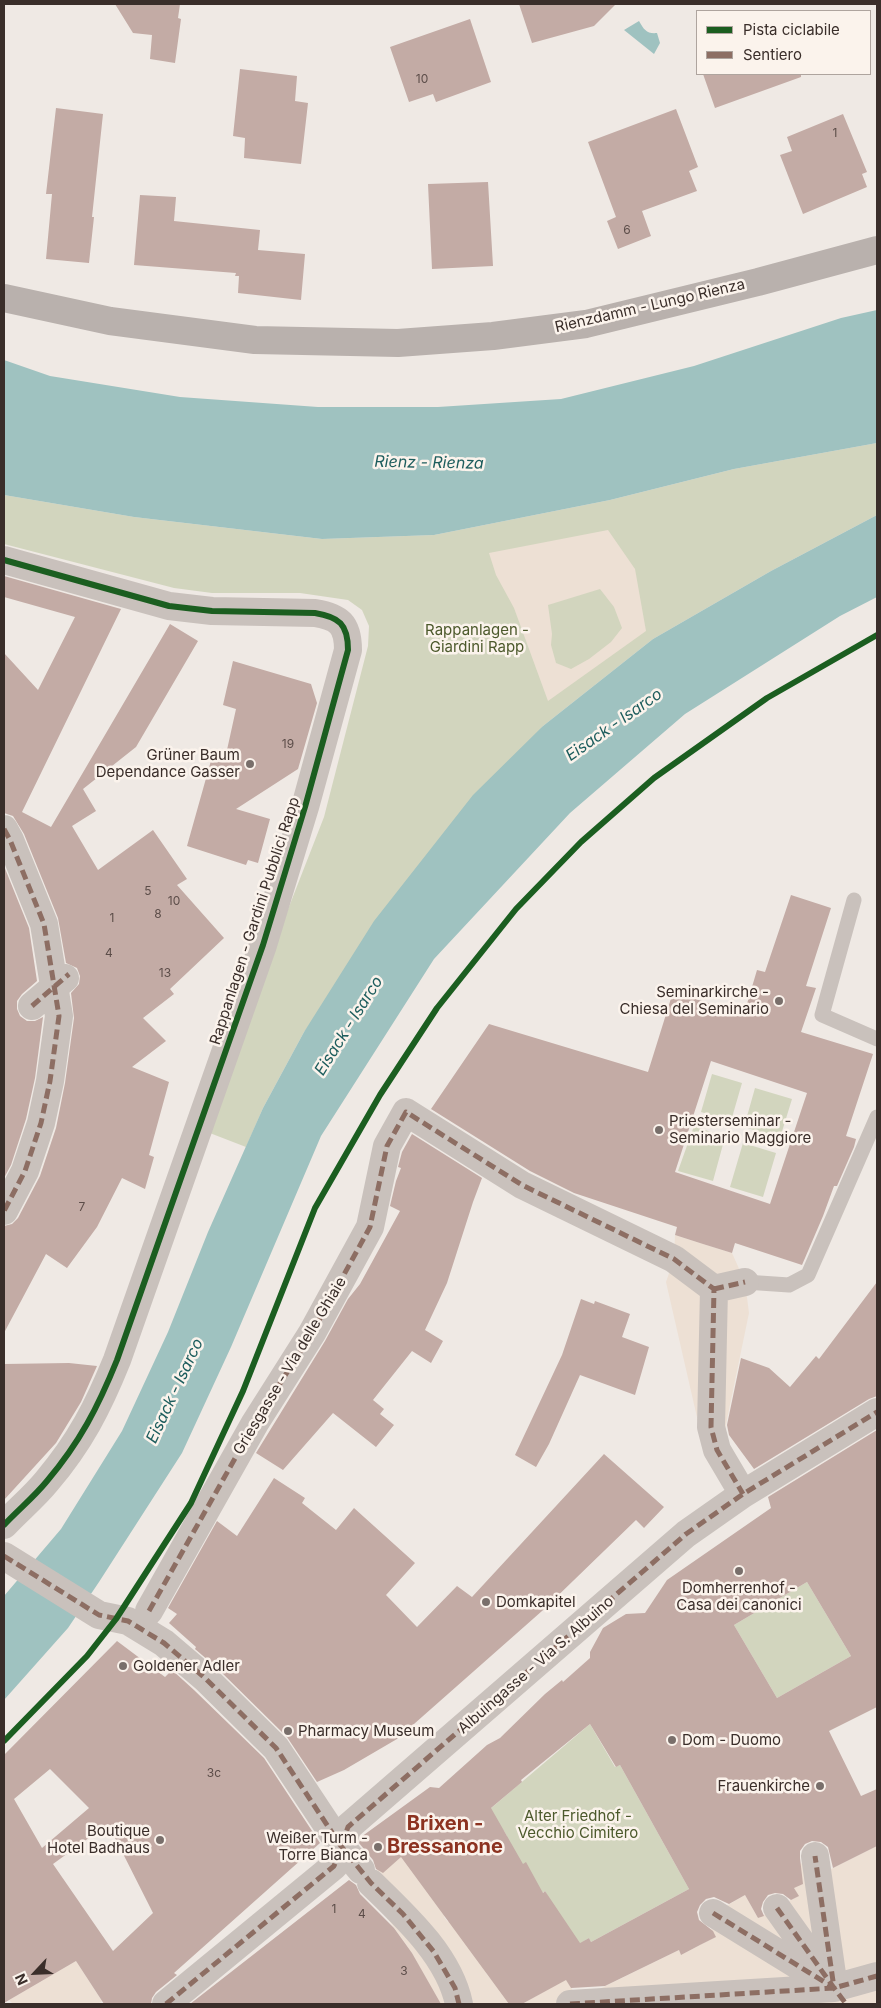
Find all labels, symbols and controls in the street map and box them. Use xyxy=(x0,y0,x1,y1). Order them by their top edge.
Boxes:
legend xyxy=(696,10,871,75)
text: Pista ciclabile xyxy=(743,20,840,39)
text: Sentiero xyxy=(743,45,802,64)
house number: 10 xyxy=(416,72,428,86)
house number: 1 xyxy=(833,126,837,140)
house number: 6 xyxy=(623,223,631,237)
street label: Rienzdamm - Lungo Rienza xyxy=(553,275,747,337)
water label: Rienz - Rienza xyxy=(374,452,484,474)
park label: Rappanlagen - Giardini Rapp xyxy=(425,621,529,656)
water label: Eisack - Isarco xyxy=(562,685,666,765)
house number: 19 xyxy=(282,737,294,751)
place label: Grüner Baum Dependance Gasser xyxy=(96,746,240,781)
marker: Grüner Baum Dependance Gasser xyxy=(244,758,256,770)
street label: Rappanlagen - Gardini Pubblici Rapp xyxy=(206,795,304,1047)
house number: 5 xyxy=(144,884,152,898)
house number: 10 xyxy=(168,894,180,908)
house number: 8 xyxy=(154,907,162,921)
house number: 1 xyxy=(110,911,114,925)
house number: 4 xyxy=(105,946,113,960)
house number: 13 xyxy=(159,966,171,980)
water label: Eisack - Isarco xyxy=(311,973,387,1079)
place label: Seminarkirche - Chiesa del Seminario xyxy=(620,983,769,1018)
marker: Seminarkirche - Chiesa del Seminario xyxy=(773,995,785,1007)
place label: Priesterseminar - Seminario Maggiore xyxy=(669,1112,811,1147)
marker: Priesterseminar - Seminario Maggiore xyxy=(653,1124,665,1136)
house number: 7 xyxy=(79,1200,85,1214)
street label: Griesgasse - Via delle Ghiaie xyxy=(230,1274,350,1458)
water label: Eisack - Isarco xyxy=(142,1336,208,1446)
marker: Domherrenhof - Casa dei canonici xyxy=(733,1565,745,1577)
place label: Domherrenhof - Casa dei canonici xyxy=(676,1579,802,1614)
street label: Albuingasse - Via S. Albuino xyxy=(454,1592,618,1738)
place label: Domkapitel xyxy=(496,1593,576,1611)
marker: Domkapitel xyxy=(480,1596,492,1608)
place label: Goldener Adler xyxy=(133,1657,240,1675)
marker: Goldener Adler xyxy=(117,1660,129,1672)
place label: Pharmacy Museum xyxy=(298,1722,434,1740)
marker: Pharmacy Museum xyxy=(282,1725,294,1737)
place label: Dom - Duomo xyxy=(682,1731,781,1749)
marker: Dom - Duomo xyxy=(666,1734,678,1746)
house number: 3c xyxy=(207,1766,221,1780)
place label: Frauenkirche xyxy=(718,1777,810,1795)
marker: Frauenkirche xyxy=(814,1780,826,1792)
park label: Alter Friedhof - Vecchio Cimitero xyxy=(518,1807,638,1842)
district label: Brixen - Bressanone xyxy=(387,1812,503,1859)
place label: Boutique Hotel Badhaus xyxy=(47,1822,150,1857)
place label: Weißer Turm - Torre Bianca xyxy=(266,1829,368,1864)
marker: Boutique Hotel Badhaus xyxy=(154,1834,166,1846)
marker: Weißer Turm - Torre Bianca xyxy=(372,1841,384,1853)
house number: 1 xyxy=(332,1902,336,1916)
house number: 4 xyxy=(358,1907,366,1921)
north arrow xyxy=(10,1948,60,1998)
house number: 3 xyxy=(400,1964,408,1978)
text: N xyxy=(11,1971,31,1988)

